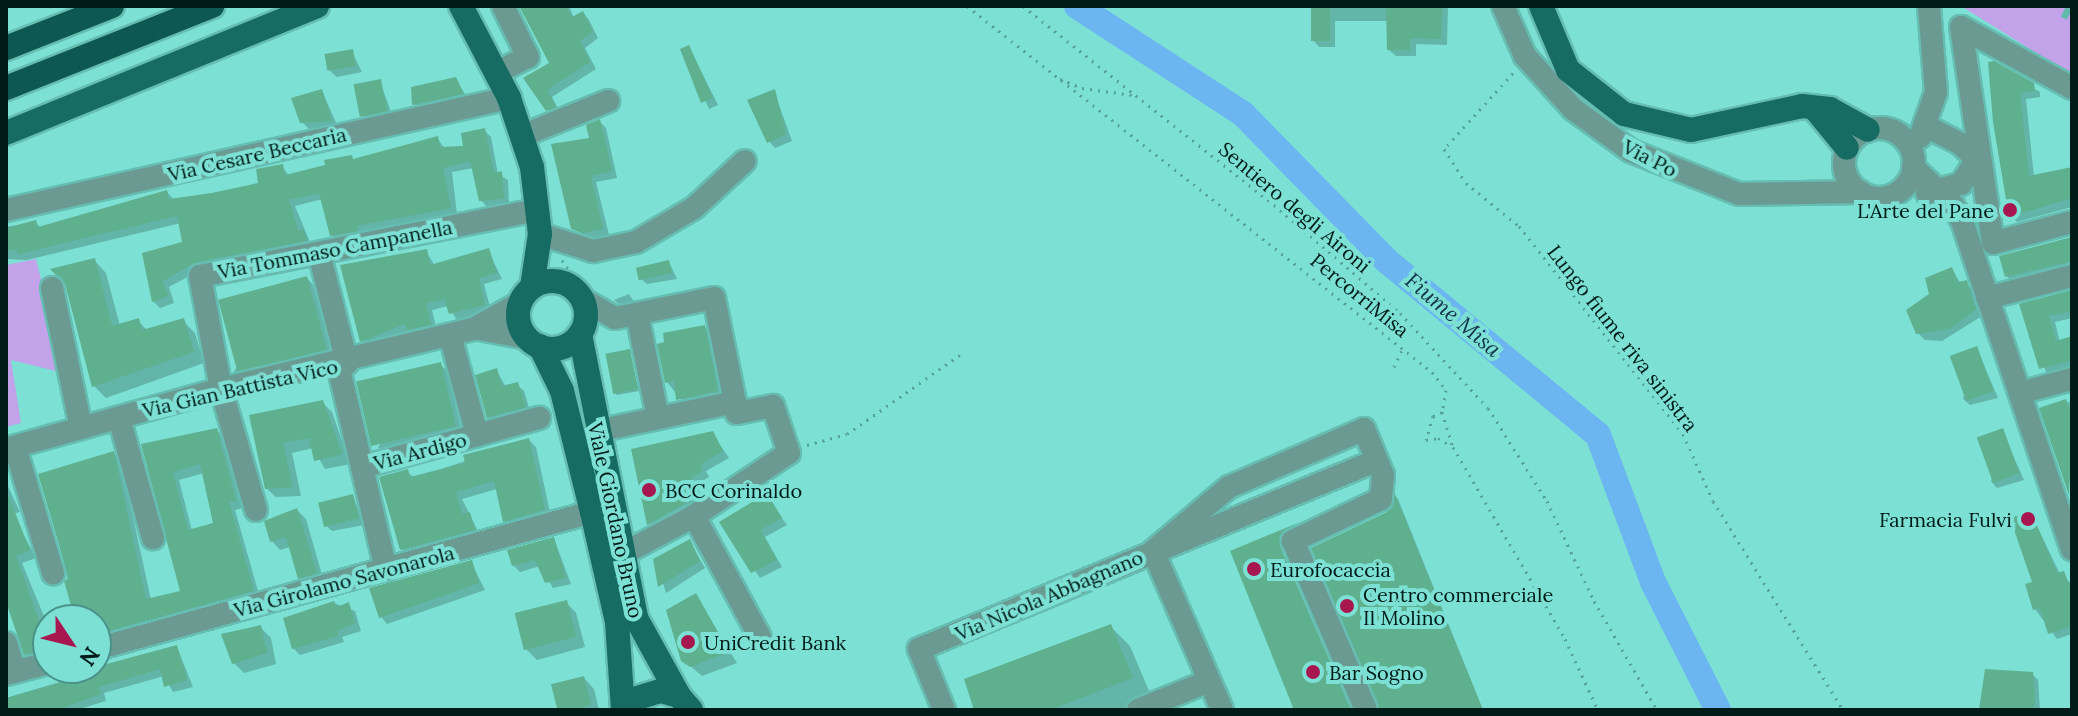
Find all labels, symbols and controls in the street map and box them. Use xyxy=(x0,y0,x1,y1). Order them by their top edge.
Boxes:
street label: Via Cesare Beccaria xyxy=(166,122,348,186)
street label: Via Po xyxy=(1619,134,1681,182)
street label: Sentiero degli Aironi xyxy=(1214,137,1376,277)
place label: L'Arte del Pane xyxy=(1857,198,1994,222)
marker: L'Arte del Pane xyxy=(2001,201,2019,219)
street label: Via Tommaso Campanella xyxy=(216,214,454,284)
street label: Lungo fiume riva sinistra xyxy=(1543,240,1703,436)
street label: PercorriMisa xyxy=(1306,248,1414,342)
water label: Fiume Misa xyxy=(1400,267,1506,363)
street label: Via Gian Battista Vico xyxy=(140,354,340,422)
street label: Viale Giordano Bruno xyxy=(584,420,648,620)
street label: Via Ardigo xyxy=(371,427,469,475)
place label: BCC Corinaldo xyxy=(665,478,802,502)
marker: BCC Corinaldo xyxy=(640,481,658,499)
place label: Farmacia Fulvi xyxy=(1879,507,2012,531)
marker: Farmacia Fulvi xyxy=(2019,510,2037,528)
street label: Via Girolamo Savonarola xyxy=(231,540,457,622)
street label: Via Nicola Abbagnano xyxy=(952,545,1146,645)
place label: Eurofocaccia xyxy=(1270,557,1391,581)
marker: Eurofocaccia xyxy=(1245,560,1263,578)
place label: Centro commerciale Il Molino xyxy=(1363,582,1553,629)
marker: Centro commerciale Il Molino xyxy=(1338,597,1356,615)
north arrow xyxy=(32,604,112,684)
place label: UniCredit Bank xyxy=(704,630,846,654)
marker: UniCredit Bank xyxy=(679,633,697,651)
text: N xyxy=(74,642,106,672)
place label: Bar Sogno xyxy=(1329,660,1424,684)
marker: Bar Sogno xyxy=(1304,663,1322,681)

